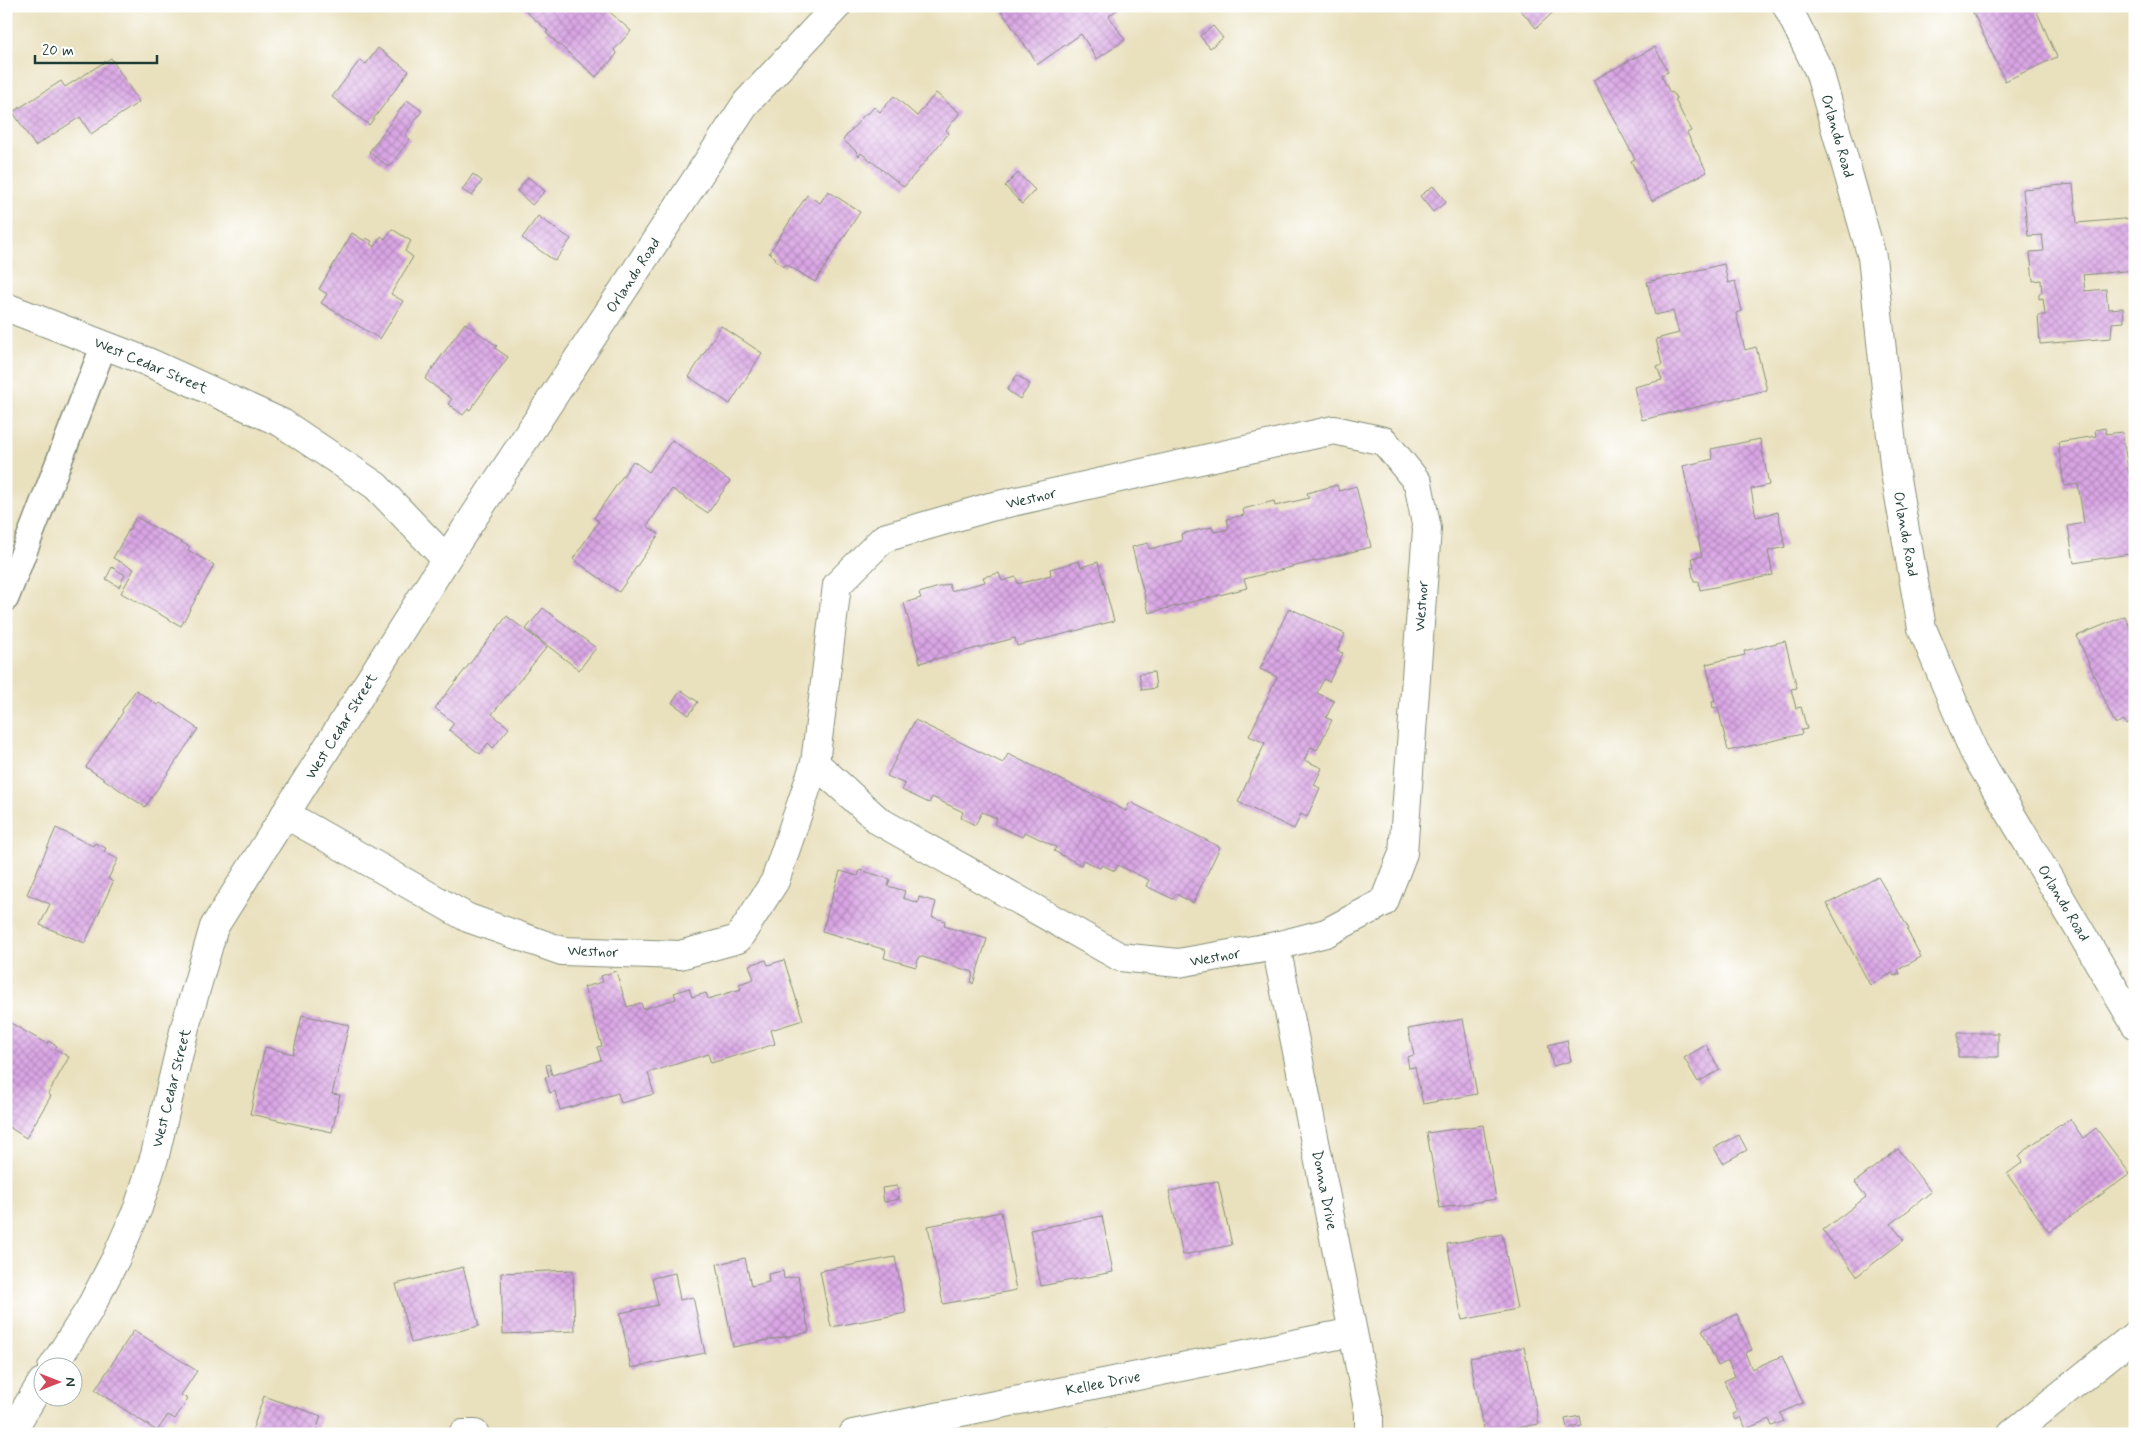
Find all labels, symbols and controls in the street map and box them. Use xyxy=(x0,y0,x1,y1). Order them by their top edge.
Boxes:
scale bar xyxy=(35,32,158,64)
text: 20 m xyxy=(42,41,74,61)
street label: Orlando Road xyxy=(1816,92,1858,180)
street label: Orlando Road xyxy=(602,234,666,317)
street label: West Cedar Street xyxy=(91,333,211,399)
street label: Westnor xyxy=(1004,483,1059,514)
street label: Orlando Road xyxy=(1888,490,1922,578)
street label: Westnor xyxy=(1410,579,1434,632)
street label: West Cedar Street xyxy=(301,669,383,783)
street label: Orlando Road xyxy=(2032,862,2094,945)
street label: Westnor xyxy=(567,941,620,963)
street label: Westnor xyxy=(1188,944,1243,972)
street label: West Cedar Street xyxy=(148,1027,196,1150)
street label: Donna Drive xyxy=(1306,1148,1342,1232)
north arrow xyxy=(32,1358,82,1408)
street label: Kellee Drive xyxy=(1064,1367,1143,1401)
text: N xyxy=(61,1377,79,1387)

